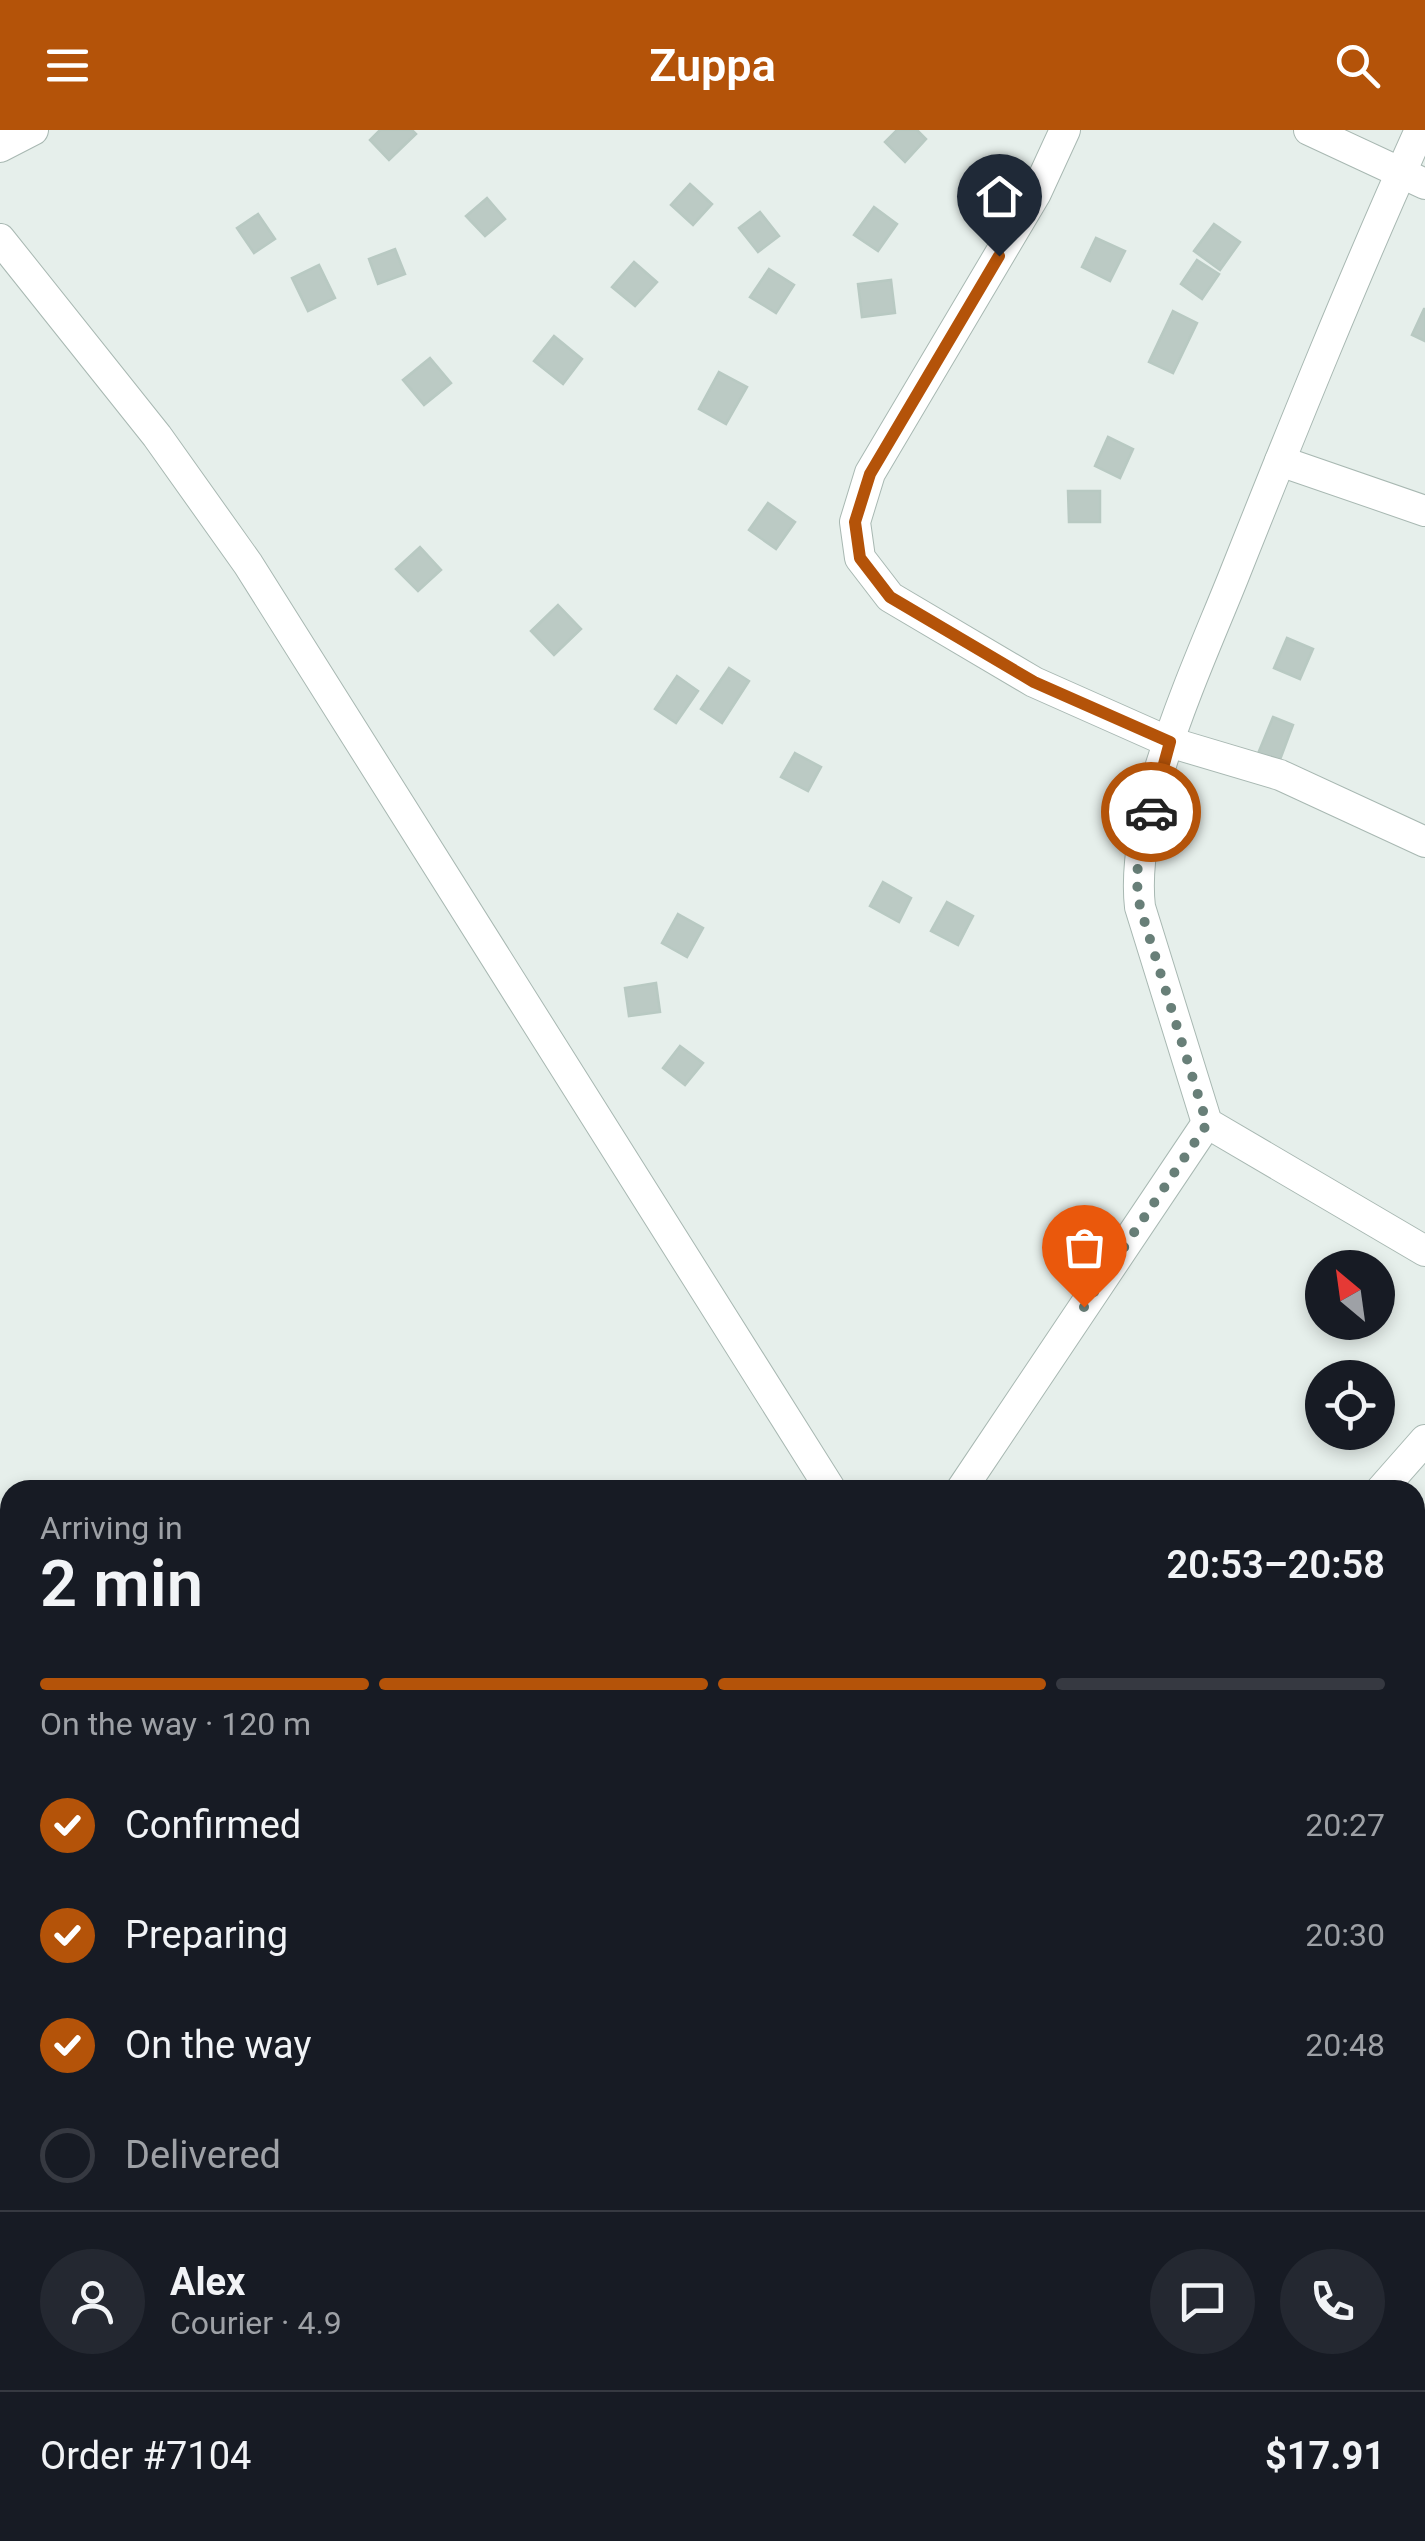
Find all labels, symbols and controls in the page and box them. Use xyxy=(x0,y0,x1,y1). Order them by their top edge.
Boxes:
icon: menu xyxy=(40,38,95,93)
icon: search xyxy=(1330,38,1385,93)
text: Zuppa xyxy=(649,39,776,92)
pin xyxy=(957,154,1042,257)
icon: home xyxy=(972,169,1027,224)
courier xyxy=(1101,762,1201,862)
icon: car xyxy=(1124,785,1179,840)
pin xyxy=(1042,1205,1127,1308)
icon: bag xyxy=(1057,1220,1112,1275)
north arrow xyxy=(1305,1250,1395,1340)
map controls xyxy=(1305,1250,1395,1450)
button: locate xyxy=(1305,1360,1395,1450)
text: Arriving in xyxy=(40,1509,183,1547)
text: 20:53–20:58 xyxy=(1166,1543,1385,1587)
text: 2 min xyxy=(40,1546,203,1622)
text: On the way · 120 m xyxy=(40,1705,311,1743)
icon: check xyxy=(40,1798,95,1853)
text: Confirmed xyxy=(125,1803,301,1847)
text: 20:27 xyxy=(1305,1806,1385,1844)
icon: check xyxy=(40,1908,95,1963)
text: Preparing xyxy=(125,1913,288,1957)
text: 20:30 xyxy=(1305,1916,1385,1954)
icon: check xyxy=(40,2018,95,2073)
text: On the way xyxy=(125,2023,311,2067)
text: 20:48 xyxy=(1305,2026,1385,2064)
text: Delivered xyxy=(125,2133,281,2177)
button: person xyxy=(40,2249,145,2354)
button: chat xyxy=(1150,2249,1255,2354)
button: phone xyxy=(1280,2249,1385,2354)
text: Alex xyxy=(170,2260,245,2304)
text: Courier · 4.9 xyxy=(170,2304,342,2342)
text: Order #7104 xyxy=(40,2434,251,2478)
text: $17.91 xyxy=(1265,2434,1385,2478)

